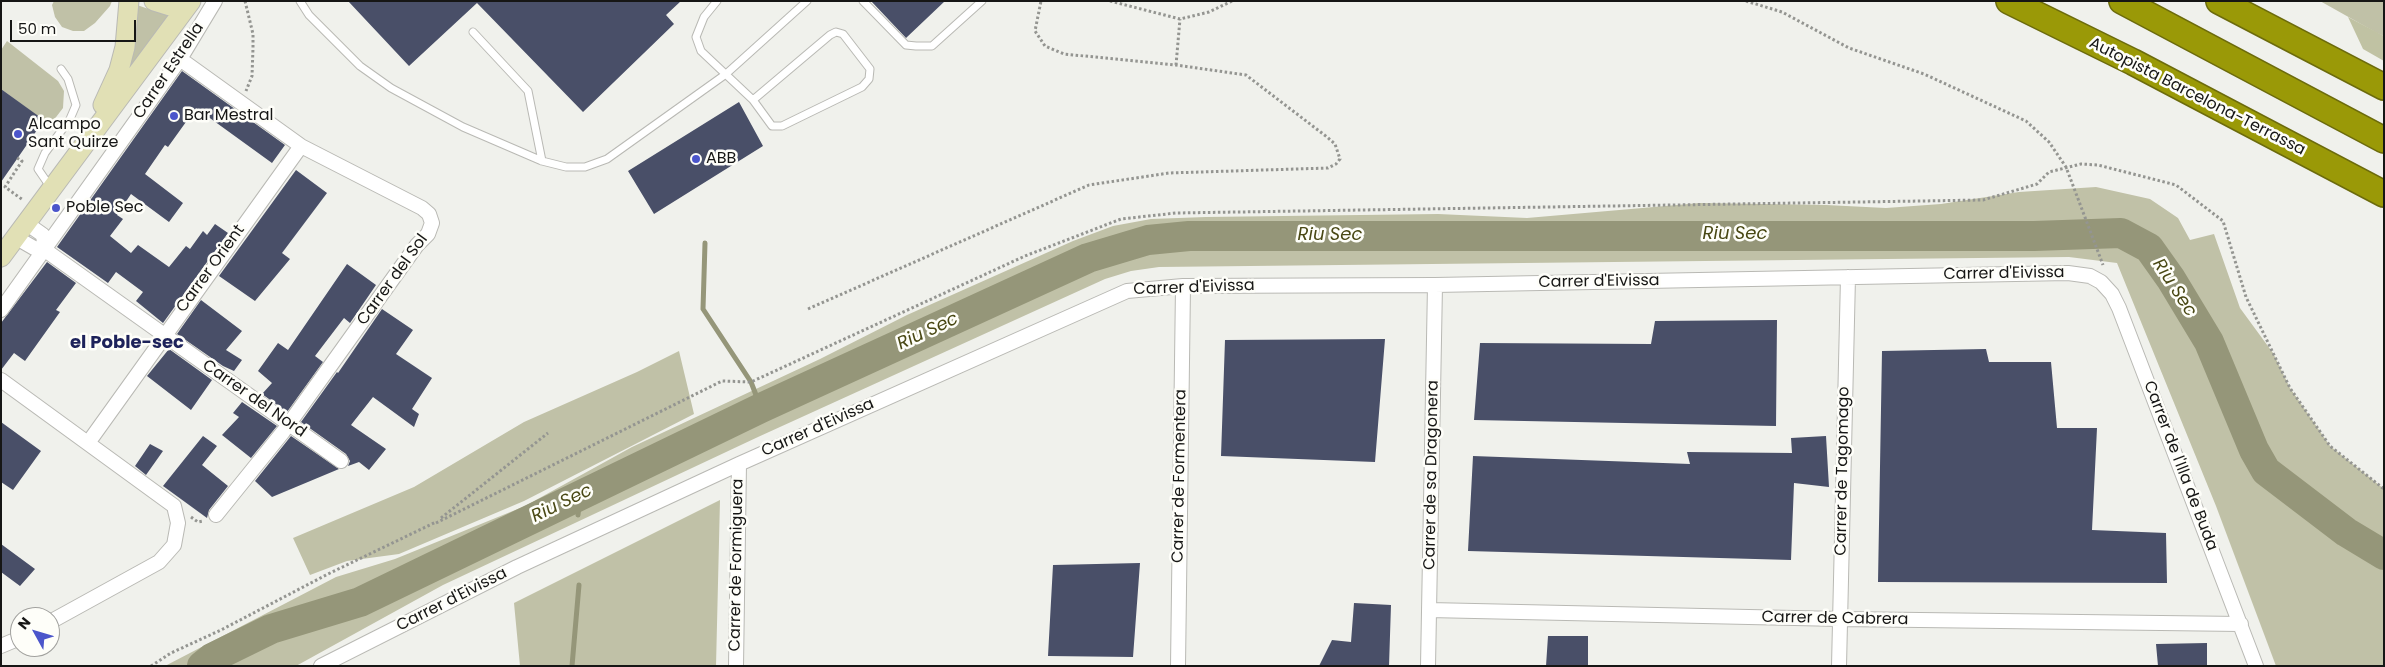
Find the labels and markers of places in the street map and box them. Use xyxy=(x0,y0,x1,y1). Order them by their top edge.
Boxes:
place label: Bar Mestral xyxy=(184,106,273,126)
marker: Bar Mestral xyxy=(168,110,180,122)
place label: Alcampo Sant Quirze xyxy=(28,115,118,153)
marker: Alcampo Sant Quirze xyxy=(12,128,24,140)
place label: ABB xyxy=(706,149,736,169)
marker: ABB xyxy=(690,153,702,165)
place label: Poble Sec xyxy=(66,198,143,218)
marker: Poble Sec xyxy=(50,202,62,214)

